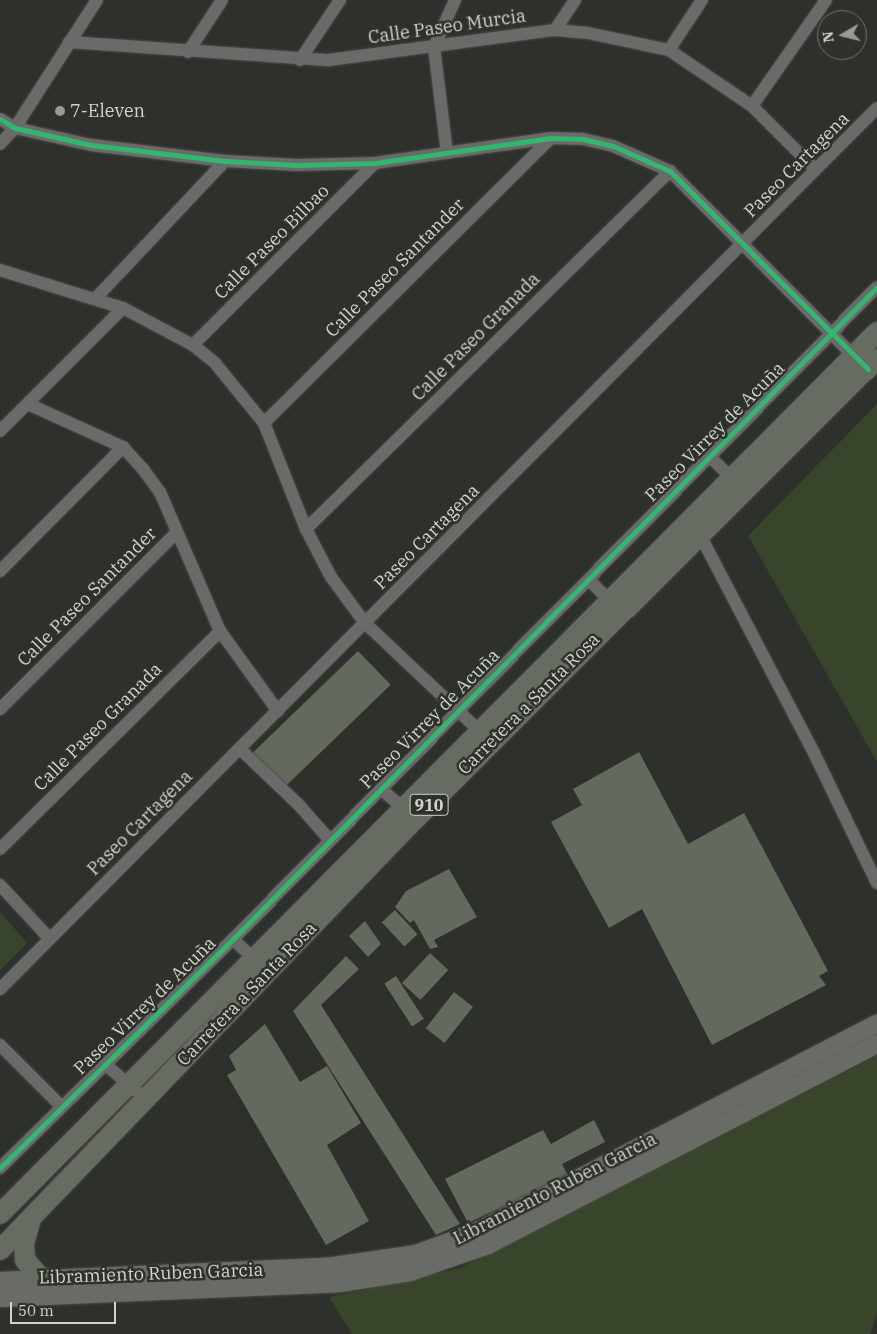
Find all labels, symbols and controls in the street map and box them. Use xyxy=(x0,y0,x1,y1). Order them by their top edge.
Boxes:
street label: Calle Paseo Murcia xyxy=(367,5,527,49)
north arrow xyxy=(817,10,867,60)
text: N xyxy=(818,30,838,44)
place label: 7-Eleven xyxy=(70,100,145,122)
marker: 7-Eleven xyxy=(54,105,66,117)
street label: Paseo Cartagena xyxy=(740,108,854,222)
street label: Calle Paseo Bilbao xyxy=(210,180,334,304)
street label: Calle Paseo Santander xyxy=(321,194,469,342)
street label: Calle Paseo Granada xyxy=(407,268,545,406)
street label: Paseo Virrey de Acuña xyxy=(641,358,789,506)
street label: Paseo Cartagena xyxy=(370,480,484,594)
street label: Calle Paseo Santander xyxy=(13,523,161,671)
street label: Carretera a Santa Rosa xyxy=(454,629,604,779)
street label: Paseo Virrey de Acuña xyxy=(356,645,504,793)
street label: Calle Paseo Granada xyxy=(29,658,167,796)
street label: Paseo Cartagena xyxy=(83,766,197,880)
road number: 910 xyxy=(409,792,449,818)
street label: Carretera a Santa Rosa xyxy=(173,918,321,1070)
street label: Paseo Virrey de Acuña xyxy=(70,933,220,1079)
street label: Libramiento Ruben Garcia xyxy=(450,1128,660,1250)
street label: Libramiento Ruben Garcia xyxy=(38,1259,264,1289)
scale bar xyxy=(12,1292,119,1324)
text: 50 m xyxy=(18,1301,54,1320)

